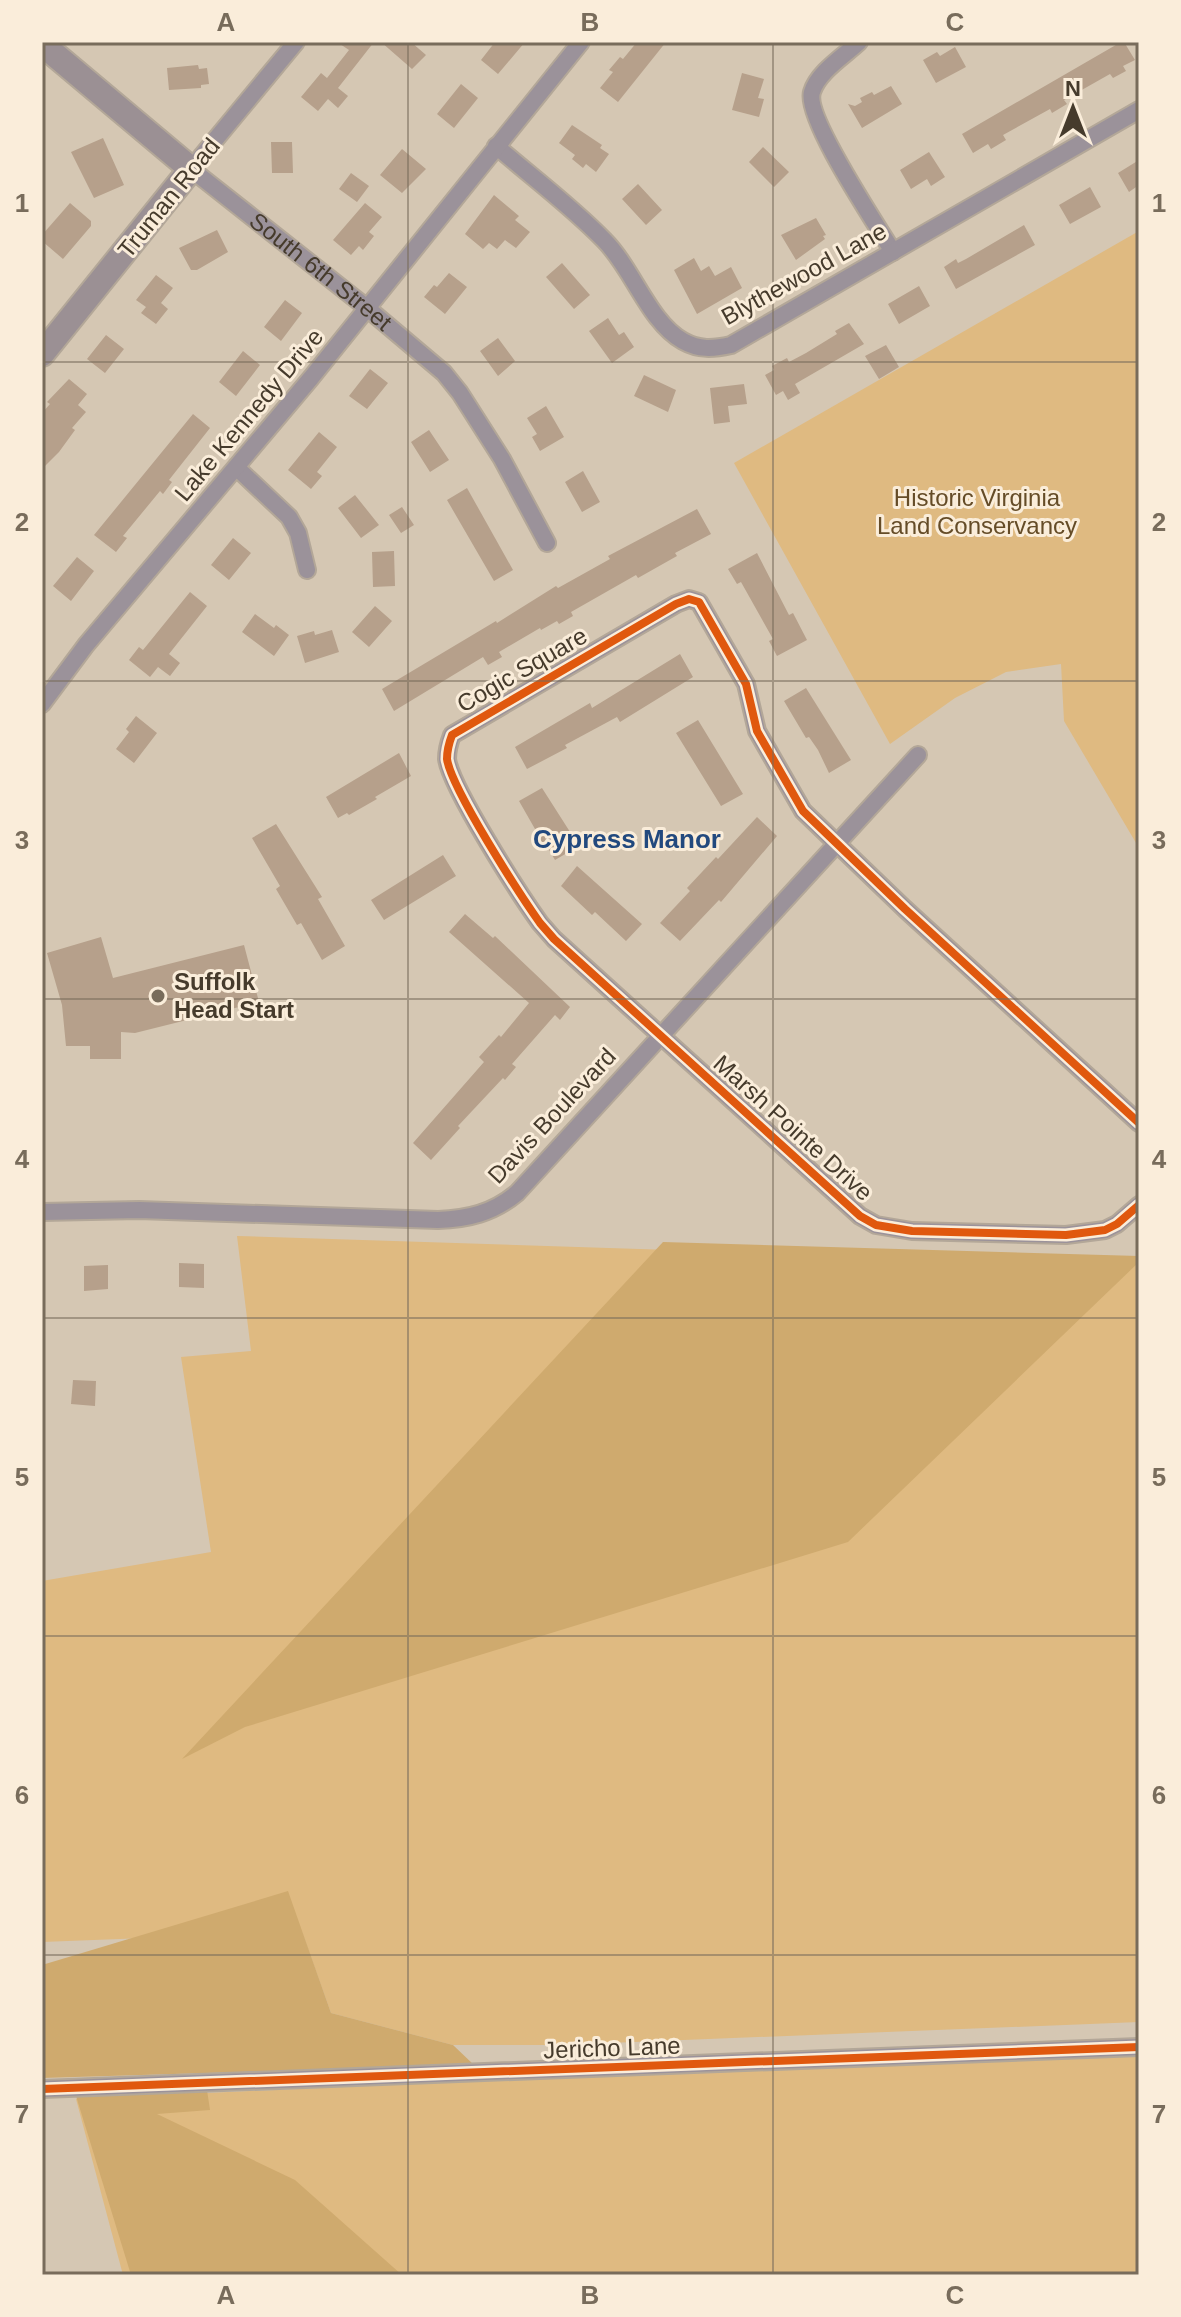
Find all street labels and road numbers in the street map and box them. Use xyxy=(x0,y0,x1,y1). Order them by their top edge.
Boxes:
street label: Truman Road xyxy=(112,133,225,263)
street label: South 6th Street xyxy=(244,207,397,336)
street label: Blythewood Lane xyxy=(717,217,891,330)
street label: Lake Kennedy Drive xyxy=(169,323,328,506)
street label: Cogic Square xyxy=(452,622,591,718)
street label: Davis Boulevard xyxy=(482,1043,621,1189)
street label: Marsh Pointe Drive xyxy=(708,1049,878,1206)
street label: Jericho Lane xyxy=(543,2032,681,2063)

